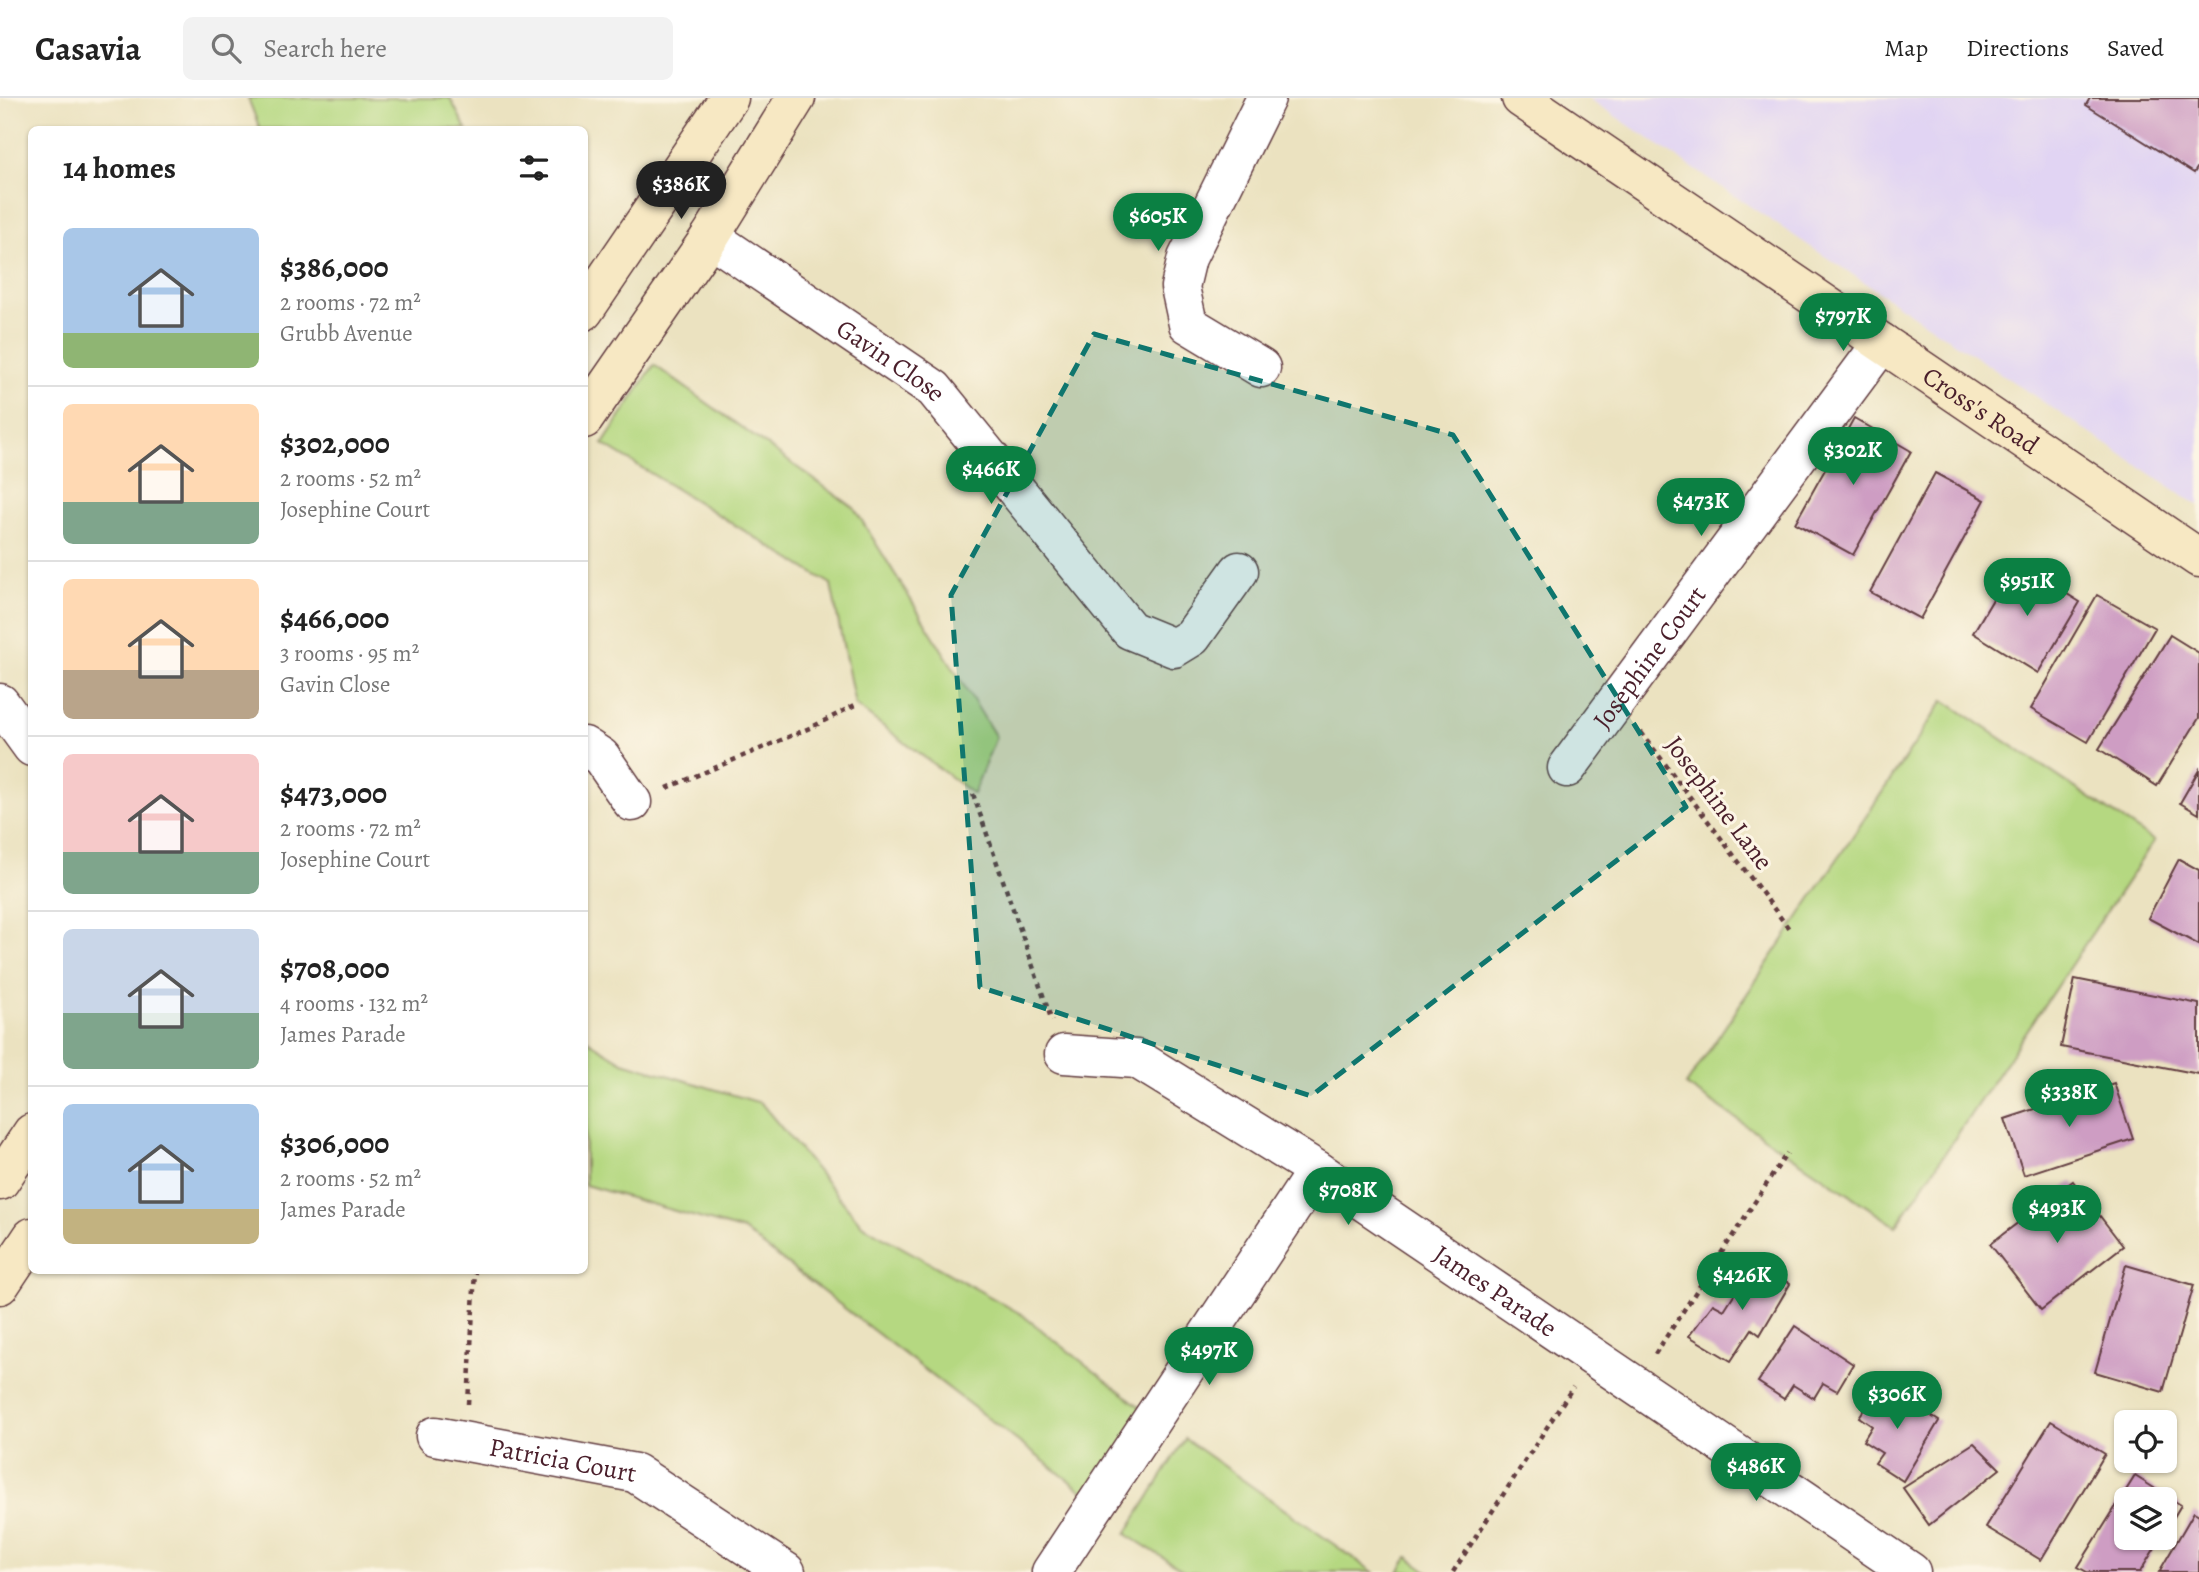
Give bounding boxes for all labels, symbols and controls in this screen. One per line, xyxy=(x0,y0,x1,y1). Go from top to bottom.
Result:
search box xyxy=(183,17,673,80)
text: Casavia xyxy=(35,26,141,71)
icon: search xyxy=(207,29,245,67)
text: Search here xyxy=(263,31,387,66)
text: Map xyxy=(1884,32,1928,64)
text: Directions xyxy=(1966,32,2069,64)
text: Saved xyxy=(2107,32,2164,64)
text: 14 homes xyxy=(63,148,176,188)
icon: filters xyxy=(515,149,553,187)
pin: $386K xyxy=(632,162,730,221)
text: $386K xyxy=(652,168,710,199)
pin: $605K xyxy=(1109,194,1207,253)
text: $605K xyxy=(1129,200,1187,231)
text: $386,000 xyxy=(280,247,389,287)
icon: home xyxy=(119,256,203,340)
text: 2 rooms · 72 m² xyxy=(280,287,421,318)
pin: $797K xyxy=(1794,294,1892,353)
text: $797K xyxy=(1815,300,1871,331)
street label: Gavin Close xyxy=(830,310,954,408)
text: Grubb Avenue xyxy=(280,318,413,349)
street label: Cross's Road xyxy=(1916,358,2046,462)
text: $302,000 xyxy=(280,423,390,463)
pin: $302K xyxy=(1804,428,1902,487)
icon: home xyxy=(119,432,203,516)
text: $302K xyxy=(1824,434,1882,465)
pin: $466K xyxy=(942,446,1040,506)
text: $466K xyxy=(962,453,1020,484)
text: 2 rooms · 52 m² xyxy=(280,463,421,494)
pin: $473K xyxy=(1652,478,1750,538)
text: $473K xyxy=(1673,485,1729,516)
text: Josephine Court xyxy=(280,494,430,525)
pin: $951K xyxy=(1978,559,2076,618)
text: $951K xyxy=(2000,565,2054,596)
street label: Josephine Court xyxy=(1585,578,1714,736)
text: $466,000 xyxy=(280,598,389,638)
icon: home xyxy=(119,607,203,691)
text: 3 rooms · 95 m² xyxy=(280,638,419,669)
text: Gavin Close xyxy=(280,669,390,700)
street label: Josephine Lane xyxy=(1657,729,1781,877)
text: $473,000 xyxy=(280,773,387,813)
icon: home xyxy=(119,782,203,866)
text: 2 rooms · 72 m² xyxy=(280,813,421,844)
text: Josephine Court xyxy=(280,844,430,875)
text: $708,000 xyxy=(280,948,390,988)
icon: home xyxy=(119,957,203,1041)
text: 4 rooms · 132 m² xyxy=(280,988,428,1019)
text: James Parade xyxy=(280,1019,406,1050)
pin: $338K xyxy=(2020,1070,2118,1129)
text: $338K xyxy=(2041,1076,2097,1107)
text: $306,000 xyxy=(280,1123,389,1163)
icon: home xyxy=(119,1132,203,1216)
text: 2 rooms · 52 m² xyxy=(280,1163,421,1194)
pin: $708K xyxy=(1299,1168,1397,1227)
text: $708K xyxy=(1319,1174,1377,1205)
pin: $493K xyxy=(2008,1186,2106,1245)
text: $493K xyxy=(2028,1192,2086,1223)
text: James Parade xyxy=(280,1194,406,1225)
street label: James Parade xyxy=(1427,1236,1564,1345)
pin: $426K xyxy=(1693,1252,1791,1312)
text: $426K xyxy=(1713,1259,1771,1290)
pin: $497K xyxy=(1160,1328,1258,1387)
text: $497K xyxy=(1180,1334,1238,1365)
pin: $306K xyxy=(1848,1372,1946,1431)
text: $306K xyxy=(1868,1378,1926,1409)
map controls xyxy=(2114,1410,2177,1550)
button: locate xyxy=(2114,1410,2177,1473)
street label: Patricia Court xyxy=(486,1429,640,1490)
pin: $486K xyxy=(1707,1444,1805,1503)
text: $486K xyxy=(1727,1450,1785,1481)
button: layers xyxy=(2114,1487,2177,1550)

